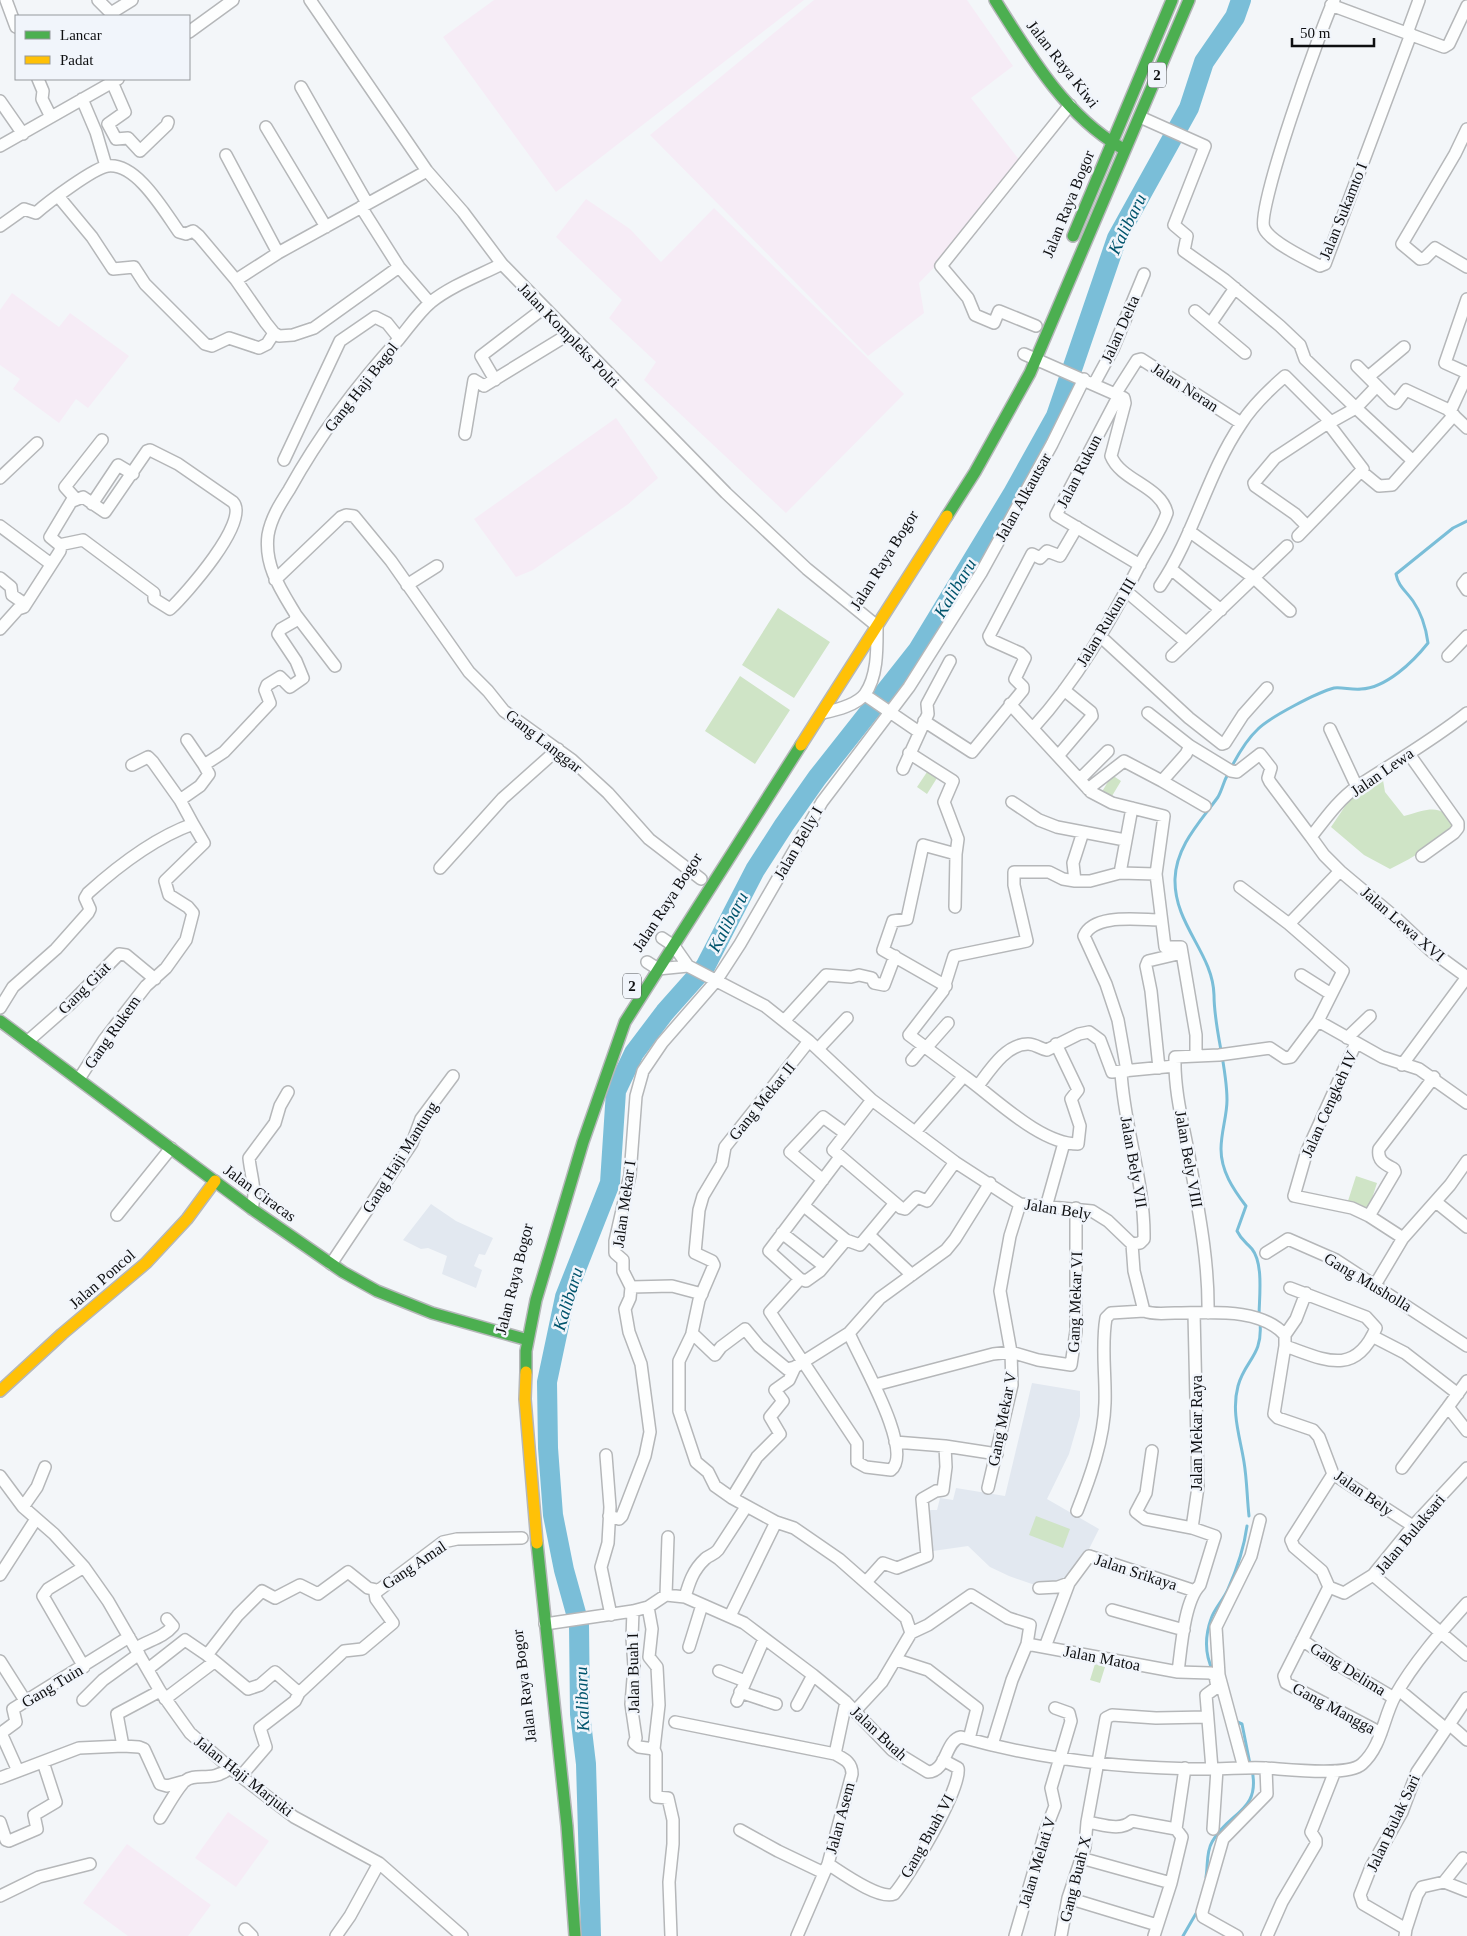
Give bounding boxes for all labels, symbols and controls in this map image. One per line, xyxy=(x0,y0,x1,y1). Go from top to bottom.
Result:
legend xyxy=(15,15,190,80)
scale bar xyxy=(1292,15,1374,47)
street label: Jalan Raya Kiwi xyxy=(1023,17,1103,112)
text: 50 m xyxy=(1300,25,1331,41)
text: Lancar xyxy=(60,27,102,43)
text: Padat xyxy=(60,52,94,68)
road number: 2 xyxy=(1148,62,1166,88)
street label: Jalan Raya Bogor xyxy=(1039,147,1098,260)
street label: Jalan Sukamto I xyxy=(1316,160,1370,262)
water label: Kalibaru xyxy=(1103,190,1150,259)
street label: Jalan Kompleks Polri xyxy=(514,280,623,392)
street label: Jalan Delta xyxy=(1098,293,1142,365)
street label: Gang Haji Bagol xyxy=(321,339,402,436)
street label: Jalan Neran xyxy=(1149,359,1221,415)
street label: Jalan Rukun xyxy=(1053,432,1105,510)
street label: Jalan Alkautsar xyxy=(992,449,1055,544)
street label: Jalan Raya Bogor xyxy=(847,507,923,613)
water label: Kalibaru xyxy=(929,555,980,622)
street label: Jalan Rukun III xyxy=(1073,575,1139,669)
street label: Gang Langgar xyxy=(502,706,586,777)
street label: Jalan Lewa xyxy=(1347,744,1417,800)
street label: Jalan Belly I xyxy=(770,804,826,883)
street label: Jalan Raya Bogor xyxy=(629,849,706,955)
street label: Jalan Lewa XVI xyxy=(1358,883,1448,965)
water label: Kalibaru xyxy=(703,889,752,956)
street label: Gang Giat xyxy=(55,958,115,1018)
road number: 2 xyxy=(623,974,641,998)
street label: Gang Rukem xyxy=(81,992,144,1072)
street label: Jalan Cengkeh IV xyxy=(1298,1048,1361,1160)
street label: Gang Mekar II xyxy=(725,1059,799,1144)
street label: Gang Haji Mantung xyxy=(359,1098,442,1216)
street label: Jalan Bely VIII xyxy=(1171,1109,1206,1209)
street label: Jalan Bely VII xyxy=(1117,1115,1150,1209)
street label: Jalan Mekar I xyxy=(609,1159,639,1249)
street label: Jalan Ciracas xyxy=(221,1161,299,1225)
street label: Jalan Bely xyxy=(1023,1195,1092,1224)
street label: Jalan Raya Bogor xyxy=(492,1221,537,1336)
street label: Jalan Poncol xyxy=(66,1246,139,1312)
street label: Gang Musholla xyxy=(1321,1249,1415,1316)
street label: Gang Mekar VI xyxy=(1065,1251,1086,1353)
water label: Kalibaru xyxy=(549,1265,587,1334)
street label: Gang Mekar V xyxy=(985,1370,1021,1468)
street label: Jalan Mekar Raya xyxy=(1188,1375,1206,1491)
street label: Jalan Bely xyxy=(1331,1467,1396,1520)
street label: Jalan Bulaksari xyxy=(1372,1491,1448,1577)
street label: Gang Amal xyxy=(379,1537,450,1593)
street label: Jalan Srikaya xyxy=(1092,1551,1179,1594)
street label: Jalan Raya Bogor xyxy=(509,1628,540,1743)
street label: Jalan Buah I xyxy=(624,1633,642,1713)
street label: Gang Delima xyxy=(1307,1639,1389,1700)
street label: Jalan Matoa xyxy=(1062,1642,1142,1674)
street label: Gang Tuin xyxy=(18,1661,86,1712)
water label: Kalibaru xyxy=(571,1666,593,1733)
street label: Gang Mangga xyxy=(1289,1679,1378,1738)
street label: Jalan Buah xyxy=(847,1703,911,1763)
street label: Jalan Haji Marjuki xyxy=(191,1732,297,1821)
street label: Jalan Bulak Sari xyxy=(1363,1771,1423,1874)
street label: Jalan Asem xyxy=(822,1780,858,1856)
street label: Gang Buah VI xyxy=(897,1791,958,1881)
street label: Jalan Melati V xyxy=(1015,1814,1059,1909)
street label: Gang Buah X xyxy=(1056,1834,1095,1924)

